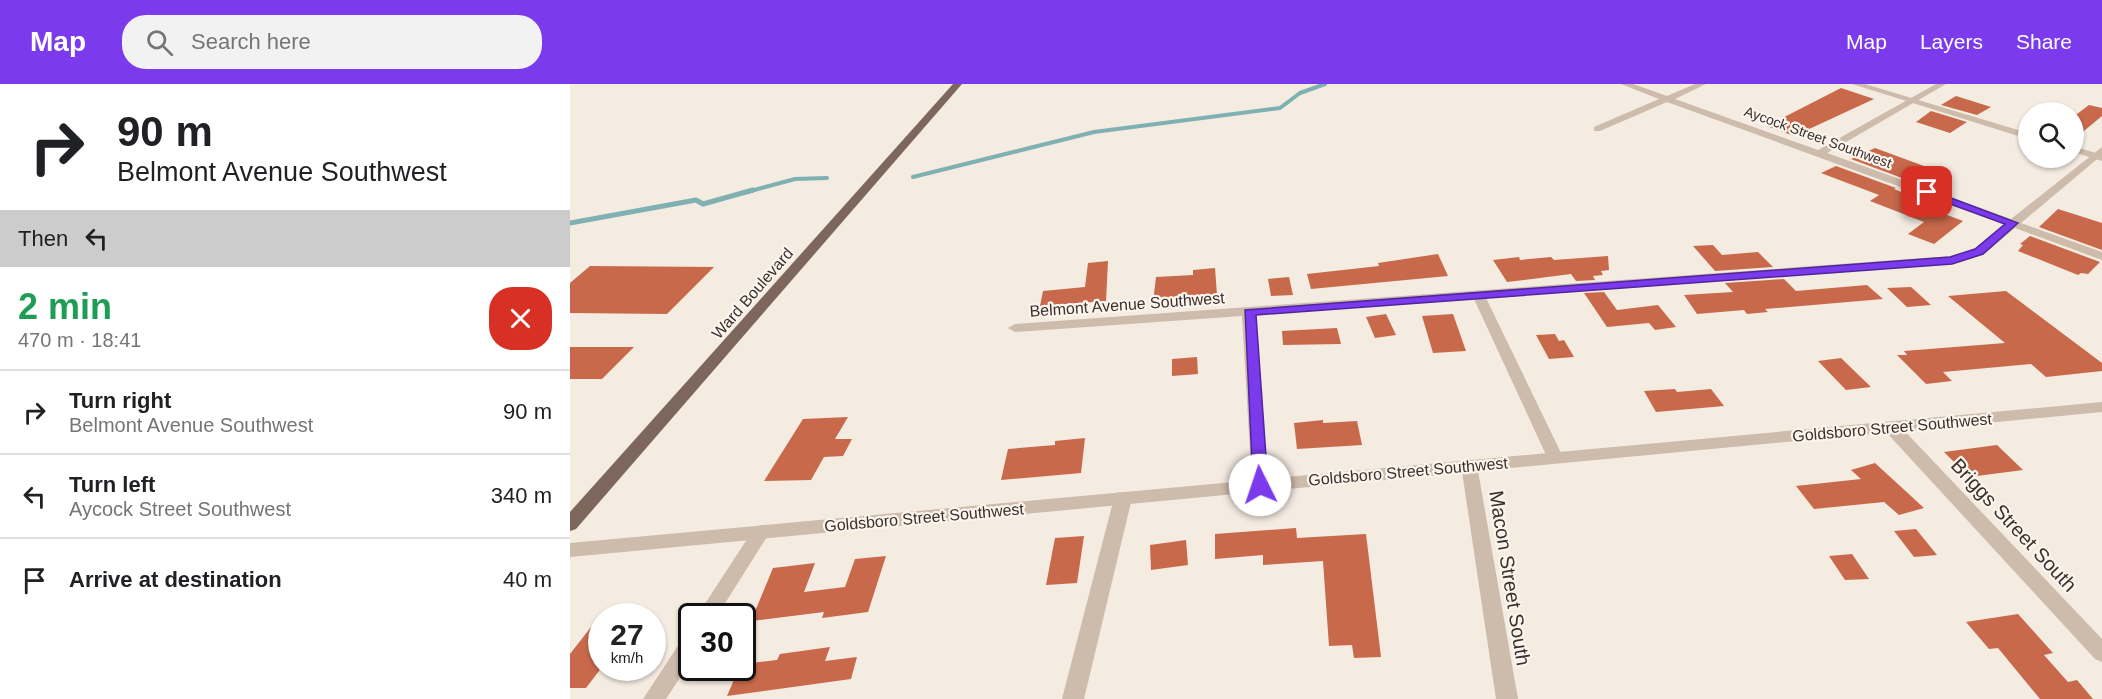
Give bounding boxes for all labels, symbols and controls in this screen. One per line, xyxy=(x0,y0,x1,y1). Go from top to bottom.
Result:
search box xyxy=(122,15,542,69)
text: Map xyxy=(30,26,86,57)
icon: search xyxy=(143,26,176,59)
text: Search here xyxy=(191,29,311,54)
text: Map xyxy=(1846,30,1887,53)
text: Layers xyxy=(1920,30,1983,53)
text: Share xyxy=(2016,30,2072,53)
map controls xyxy=(2018,102,2084,168)
button: search xyxy=(2018,102,2084,168)
street label: Aycock Street Southwest xyxy=(1742,103,1894,171)
icon: right xyxy=(18,108,96,186)
text: 90 m xyxy=(117,108,213,155)
text: Belmont Avenue Southwest xyxy=(117,157,447,187)
pin xyxy=(1901,166,1952,217)
icon: arrive xyxy=(1910,175,1943,208)
icon: left xyxy=(80,222,113,255)
text: Then xyxy=(18,226,68,251)
street label: Ward Boulevard xyxy=(709,245,796,342)
text: 2 min xyxy=(18,286,112,327)
button: close xyxy=(489,287,552,350)
street label: Belmont Avenue Southwest xyxy=(1029,289,1226,320)
text: 470 m · 18:41 xyxy=(18,329,141,351)
text: Turn right xyxy=(69,388,171,413)
icon: right xyxy=(18,396,51,429)
text: 90 m xyxy=(503,399,552,424)
street label: Goldsboro Street Southwest xyxy=(1792,410,1993,445)
text: Belmont Avenue Southwest xyxy=(69,414,313,436)
position arrow xyxy=(1228,453,1292,517)
street label: Goldsboro Street Southwest xyxy=(1308,454,1509,489)
street label: Briggs Street South xyxy=(1947,454,2081,596)
text: Turn left xyxy=(69,472,155,497)
icon: left xyxy=(18,480,51,513)
text: 340 m xyxy=(491,483,552,508)
street label: Macon Street South xyxy=(1485,489,1535,667)
text: Aycock Street Southwest xyxy=(69,498,291,520)
street label: Goldsboro Street Southwest xyxy=(824,500,1025,535)
icon: arrive xyxy=(18,564,51,597)
text: Arrive at destination xyxy=(69,567,282,592)
text: 40 m xyxy=(503,567,552,592)
speed limit sign: 30 xyxy=(678,603,756,681)
text: 27 xyxy=(610,618,644,651)
text: km/h xyxy=(611,649,643,666)

